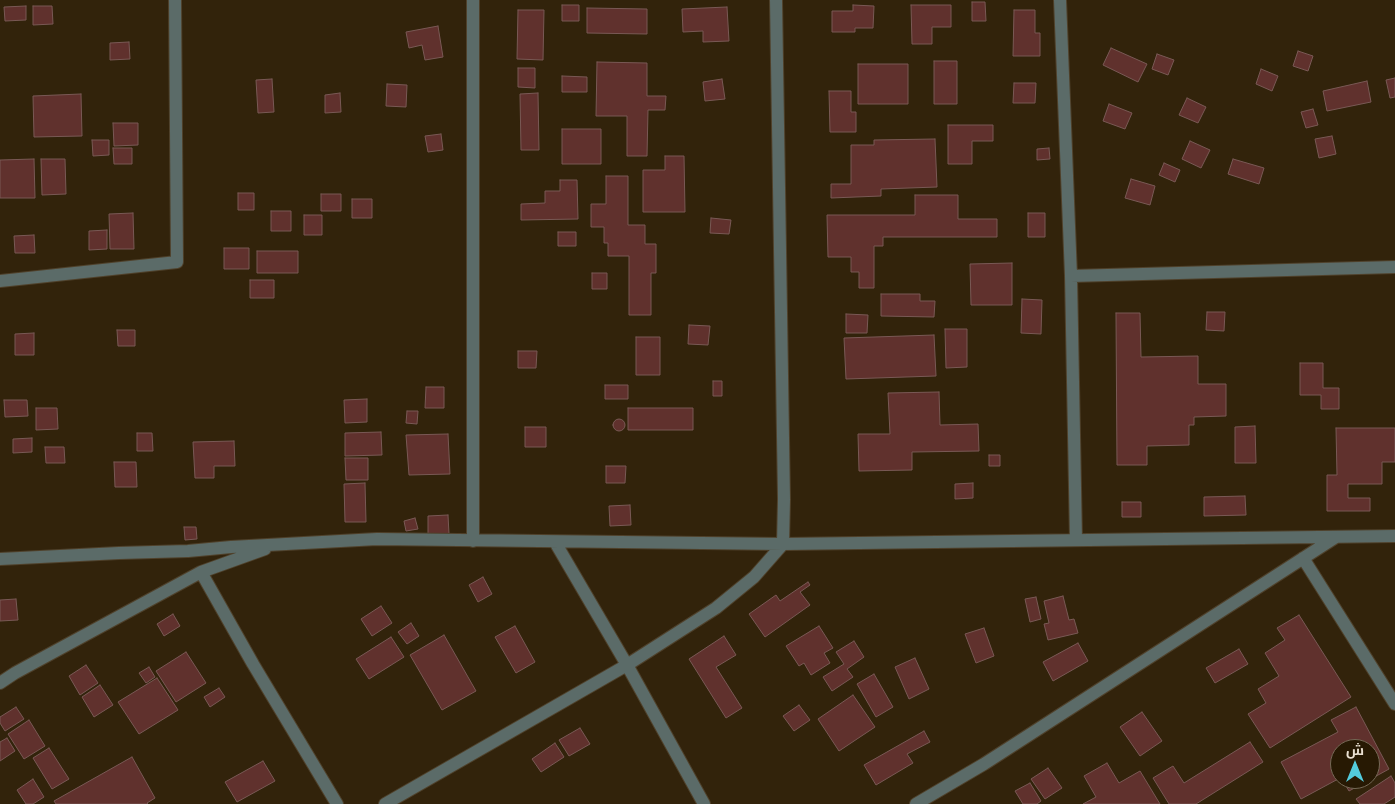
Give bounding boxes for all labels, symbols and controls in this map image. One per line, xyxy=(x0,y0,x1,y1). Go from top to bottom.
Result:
north arrow xyxy=(1330,739,1380,789)
text: ش xyxy=(1346,741,1364,758)

